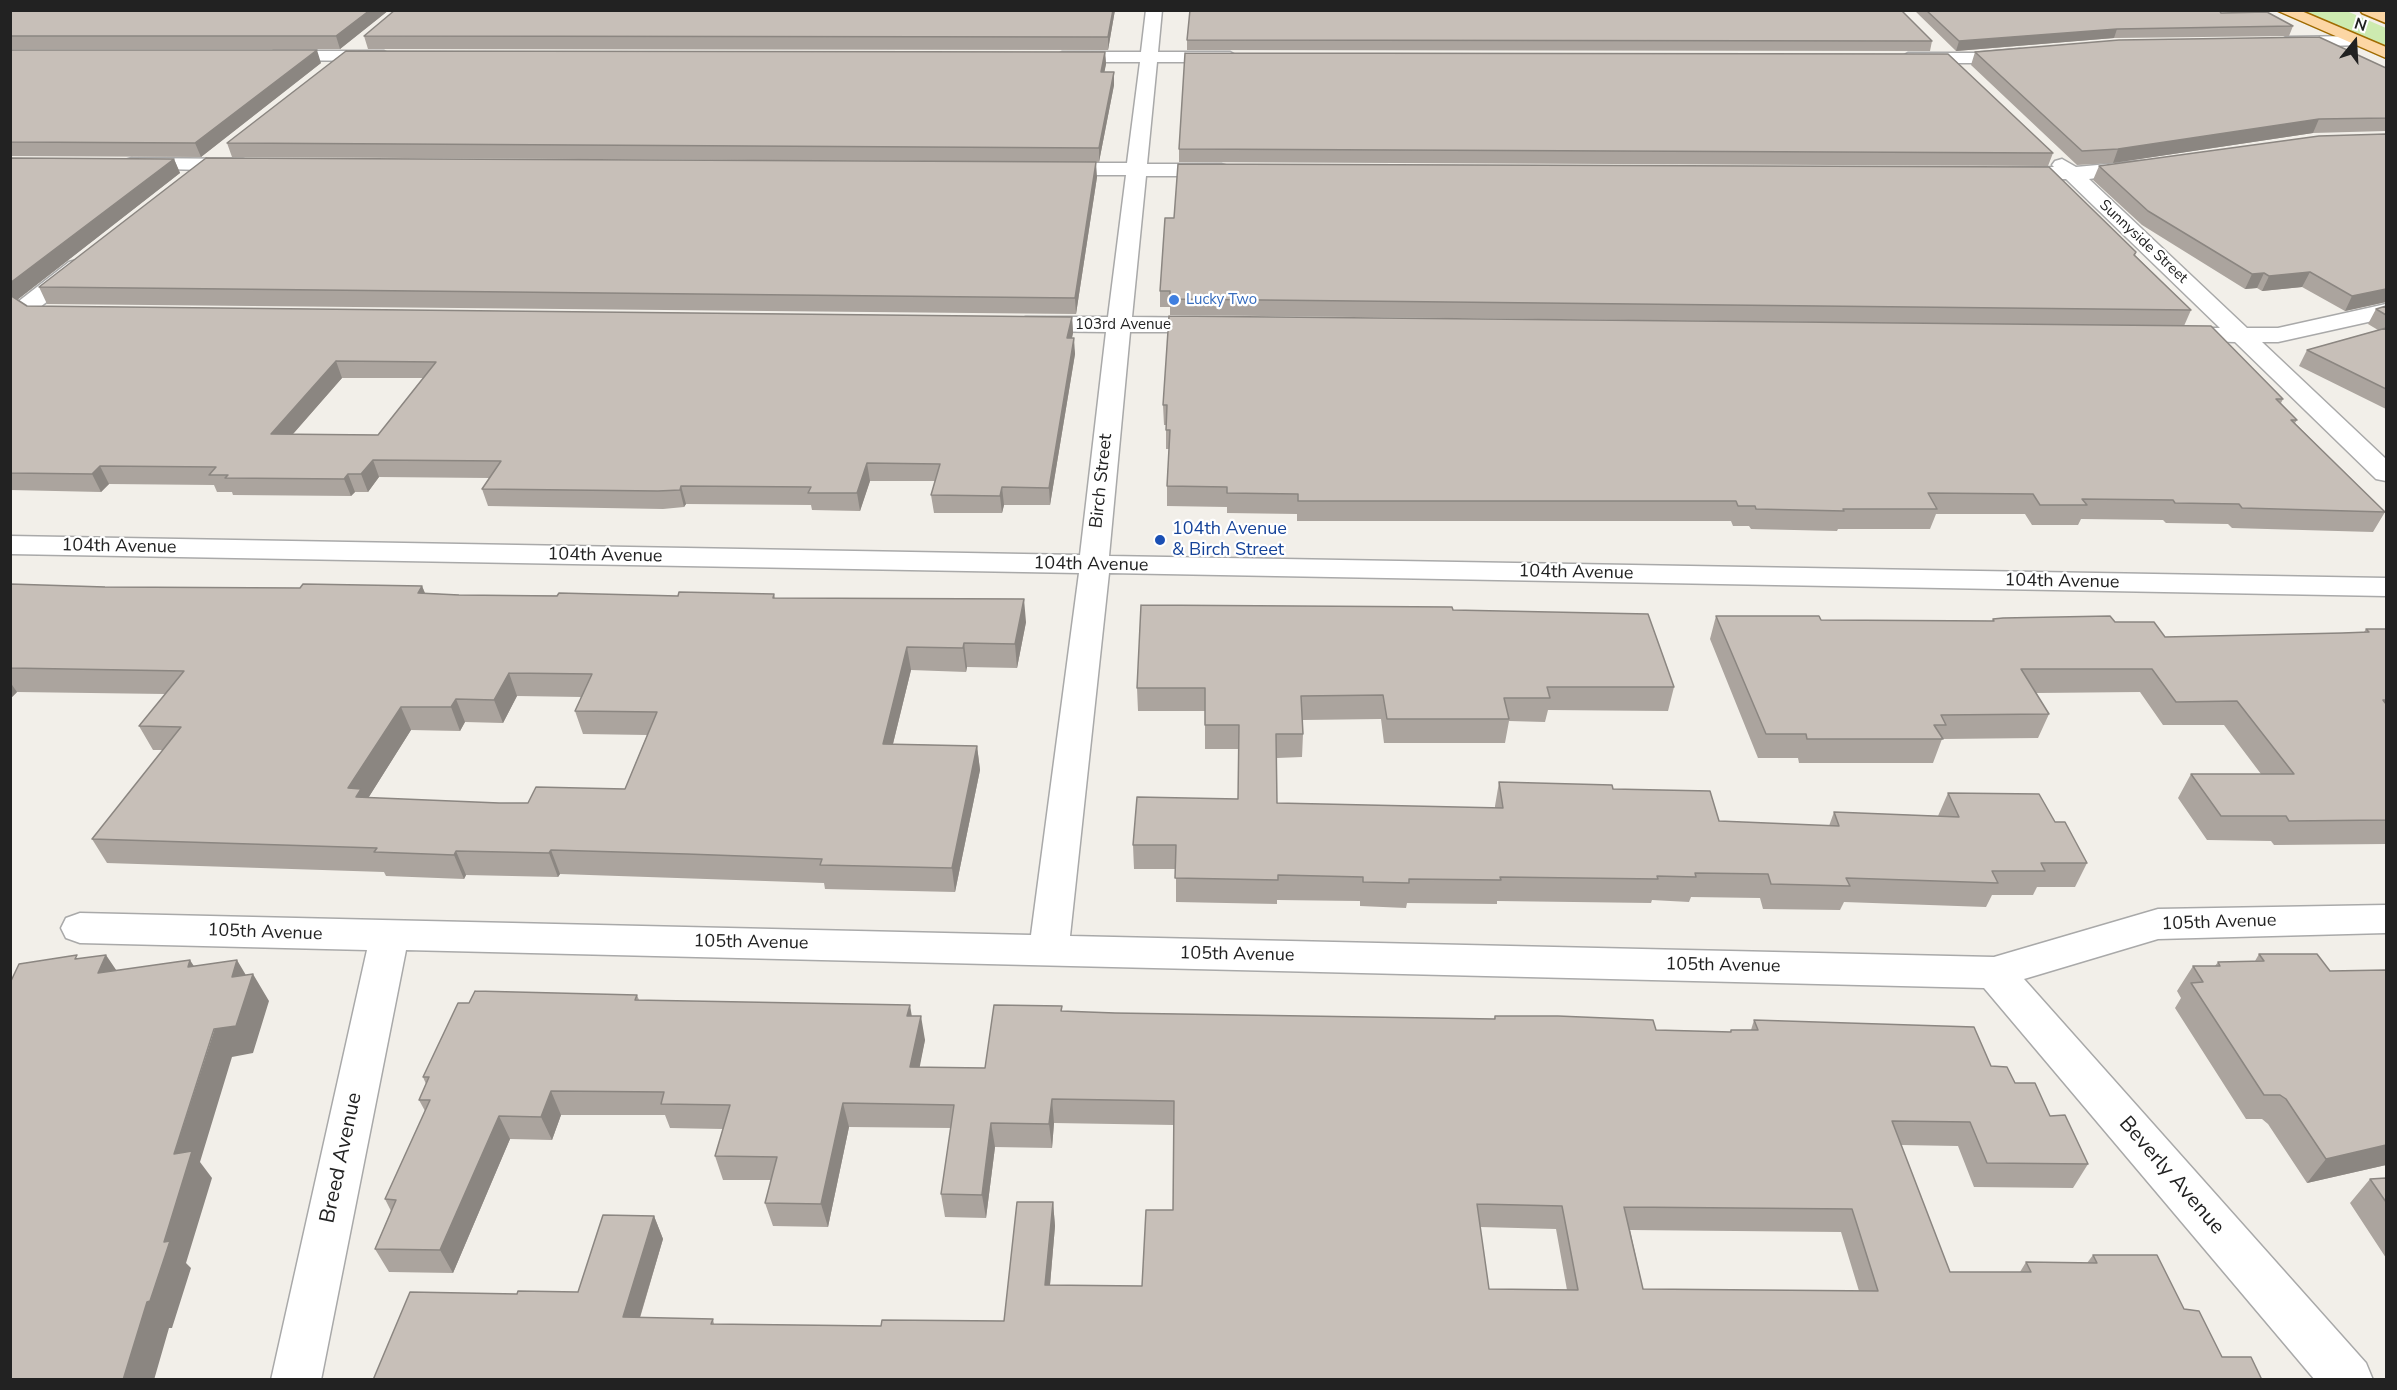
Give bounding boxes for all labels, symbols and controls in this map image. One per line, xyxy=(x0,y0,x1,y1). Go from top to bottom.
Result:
north arrow xyxy=(2325,12,2385,72)
text: N xyxy=(2351,13,2370,37)
street label: Sunnyside Street xyxy=(2095,196,2191,288)
place label: Lucky Two xyxy=(1186,291,1257,309)
marker: Lucky Two xyxy=(1167,293,1181,307)
street label: 103rd Avenue xyxy=(1075,316,1171,334)
street label: Birch Street xyxy=(1086,433,1118,529)
place label: 104th Avenue & Birch Street xyxy=(1172,519,1287,562)
marker: 104th Avenue & Birch Street xyxy=(1153,533,1167,547)
street label: 104th Avenue xyxy=(61,535,177,559)
street label: 104th Avenue xyxy=(547,544,663,568)
street label: 104th Avenue xyxy=(1033,553,1149,577)
street label: 104th Avenue xyxy=(1518,561,1634,585)
street label: 104th Avenue xyxy=(2004,570,2120,594)
street label: 105th Avenue xyxy=(2161,910,2277,936)
street label: 105th Avenue xyxy=(207,920,323,946)
street label: 105th Avenue xyxy=(693,931,809,955)
street label: 105th Avenue xyxy=(1179,943,1295,967)
street label: 105th Avenue xyxy=(1665,954,1781,978)
street label: Breed Avenue xyxy=(316,1090,368,1226)
street label: Beverly Avenue xyxy=(2113,1112,2229,1240)

